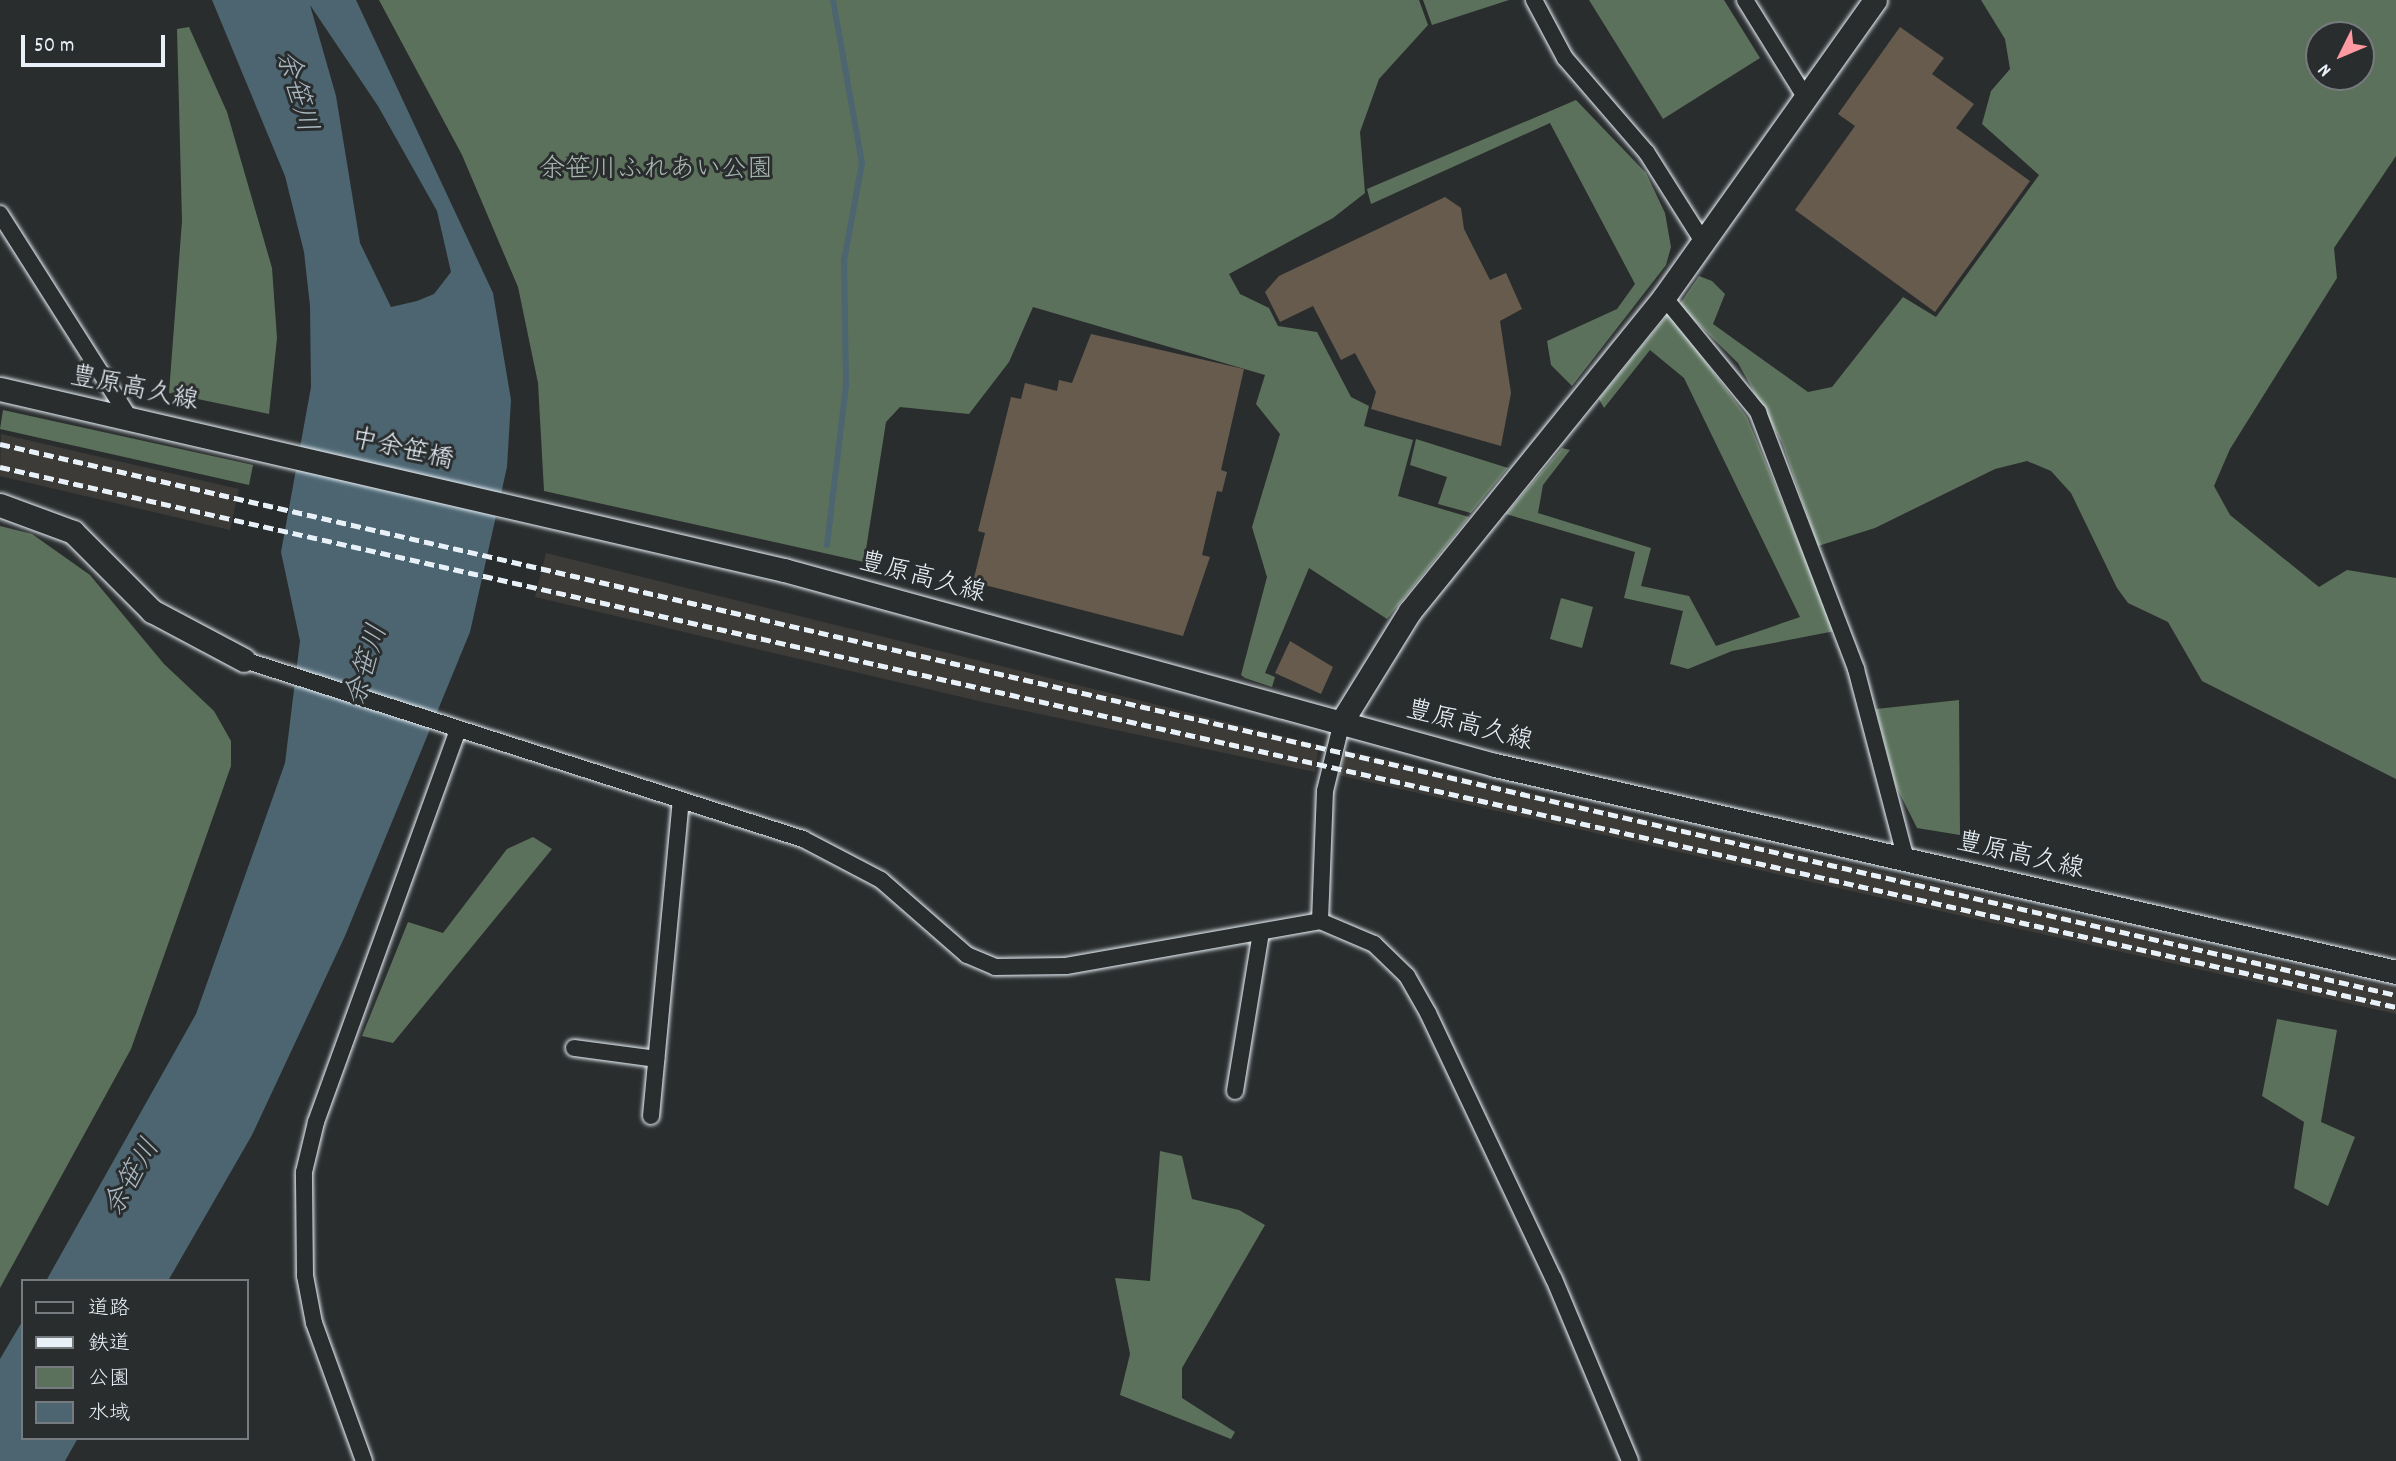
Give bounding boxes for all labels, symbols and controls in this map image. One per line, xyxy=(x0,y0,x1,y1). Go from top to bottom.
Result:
scale bar xyxy=(24,21,168,65)
north arrow xyxy=(2305,21,2375,91)
text: 50 m xyxy=(34,32,74,62)
water label: 余笹川 xyxy=(266,47,322,137)
text: N xyxy=(2313,57,2339,82)
park label: 余笹川ふれあい公園 xyxy=(539,155,773,187)
street label: 豊原高久線 xyxy=(67,361,201,419)
street label: 中余笹橋 xyxy=(348,424,456,478)
street label: 豊原高久線 xyxy=(855,547,989,611)
water label: 余笹川 xyxy=(341,621,397,711)
street label: 豊原高久線 xyxy=(1402,695,1536,759)
street label: 豊原高久線 xyxy=(1953,827,2087,887)
water label: 余笹川 xyxy=(98,1134,170,1224)
legend xyxy=(21,1279,248,1440)
text: 道路 xyxy=(88,1295,130,1325)
text: 鉄道 xyxy=(88,1330,130,1360)
text: 公園 xyxy=(88,1365,130,1395)
text: 水域 xyxy=(88,1400,130,1430)

